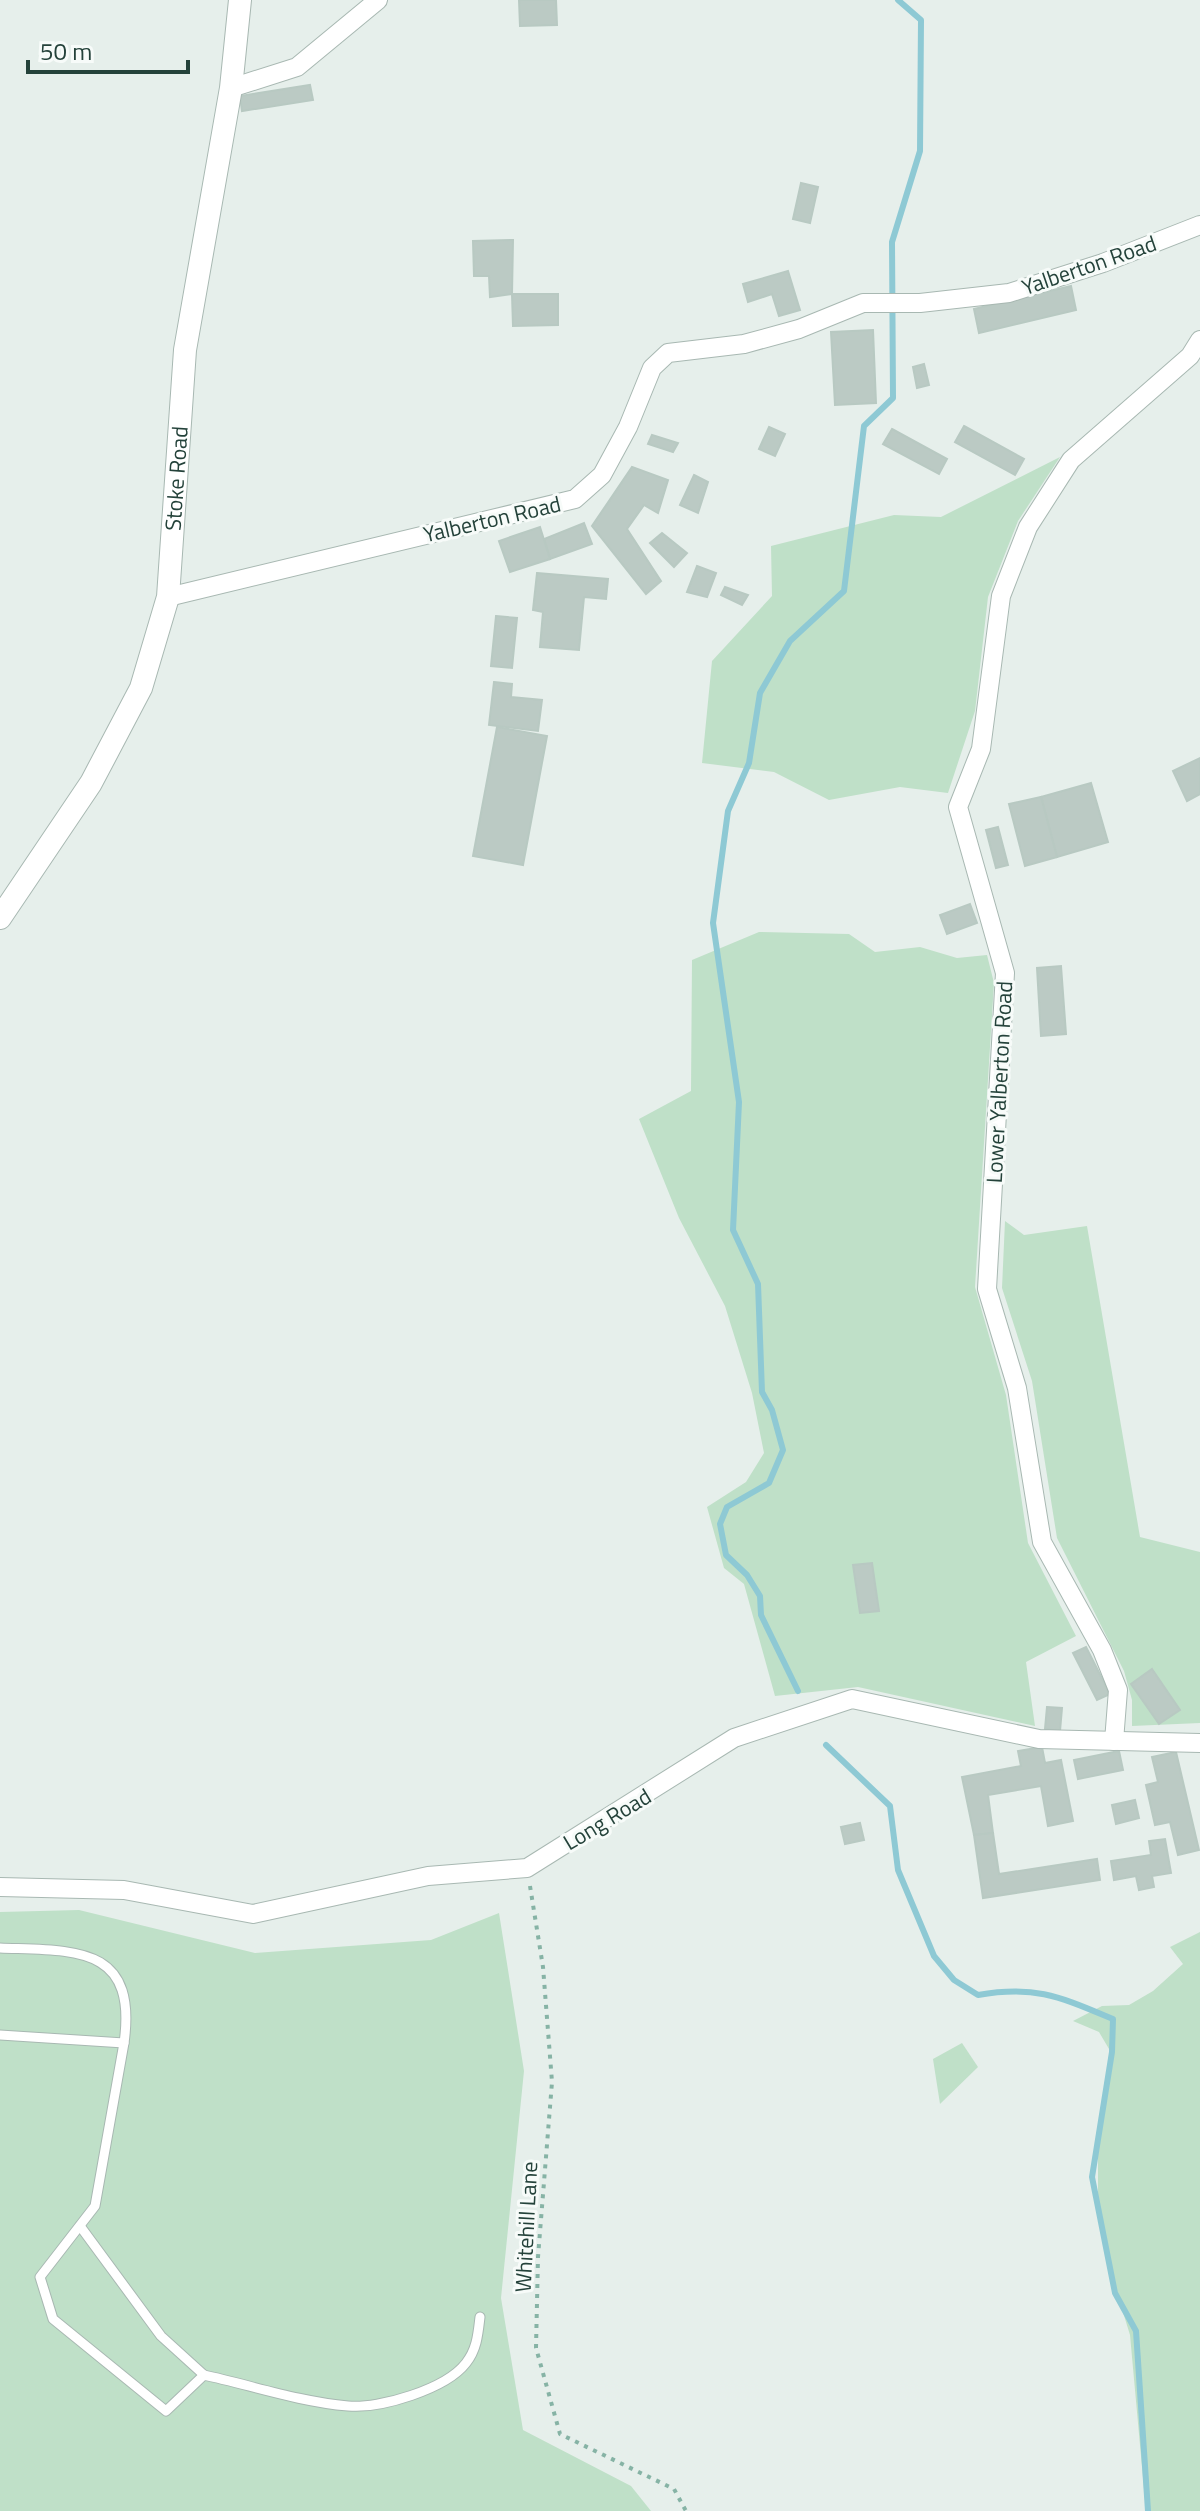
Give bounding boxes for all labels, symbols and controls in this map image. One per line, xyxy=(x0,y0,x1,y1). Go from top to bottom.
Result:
scale bar xyxy=(28,24,188,74)
text: 50 m xyxy=(40,33,92,69)
street label: Yalberton Road xyxy=(1017,226,1161,304)
street label: Stoke Road xyxy=(156,425,197,532)
street label: Yalberton Road xyxy=(420,487,564,551)
street label: Lower Yalberton Road xyxy=(977,980,1021,1184)
street label: Long Road xyxy=(556,1779,658,1859)
street label: Whitehill Lane xyxy=(506,2161,546,2293)

